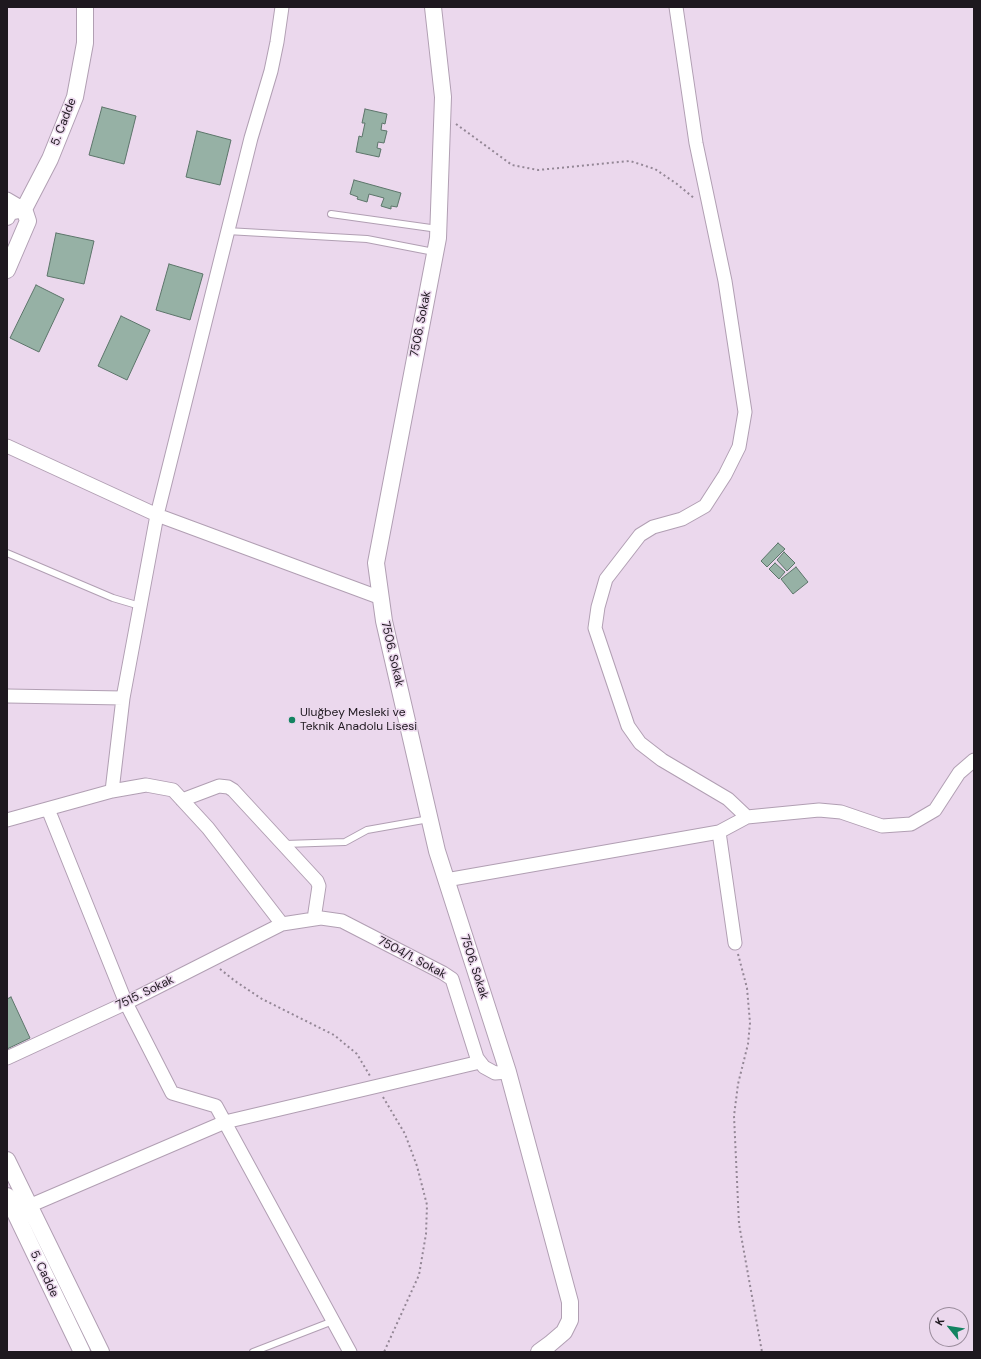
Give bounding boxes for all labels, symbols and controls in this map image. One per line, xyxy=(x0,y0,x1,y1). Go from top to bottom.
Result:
street label: 5. Cadde xyxy=(48,96,80,148)
street label: 7506. Sokak xyxy=(408,290,434,358)
street label: 7506. Sokak xyxy=(377,620,407,688)
place label: Uluğbey Mesleki ve Teknik Anadolu Lisesi xyxy=(300,706,417,734)
marker: Uluğbey Mesleki ve Teknik Anadolu Lisesi xyxy=(287,715,297,725)
street label: 7506. Sokak xyxy=(457,933,491,1001)
street label: 7504/1. Sokak xyxy=(375,934,449,982)
street label: 7515. Sokak xyxy=(114,973,176,1013)
street label: 5. Cadde xyxy=(27,1248,61,1300)
north arrow xyxy=(929,1307,969,1347)
text: K xyxy=(932,1315,947,1328)

